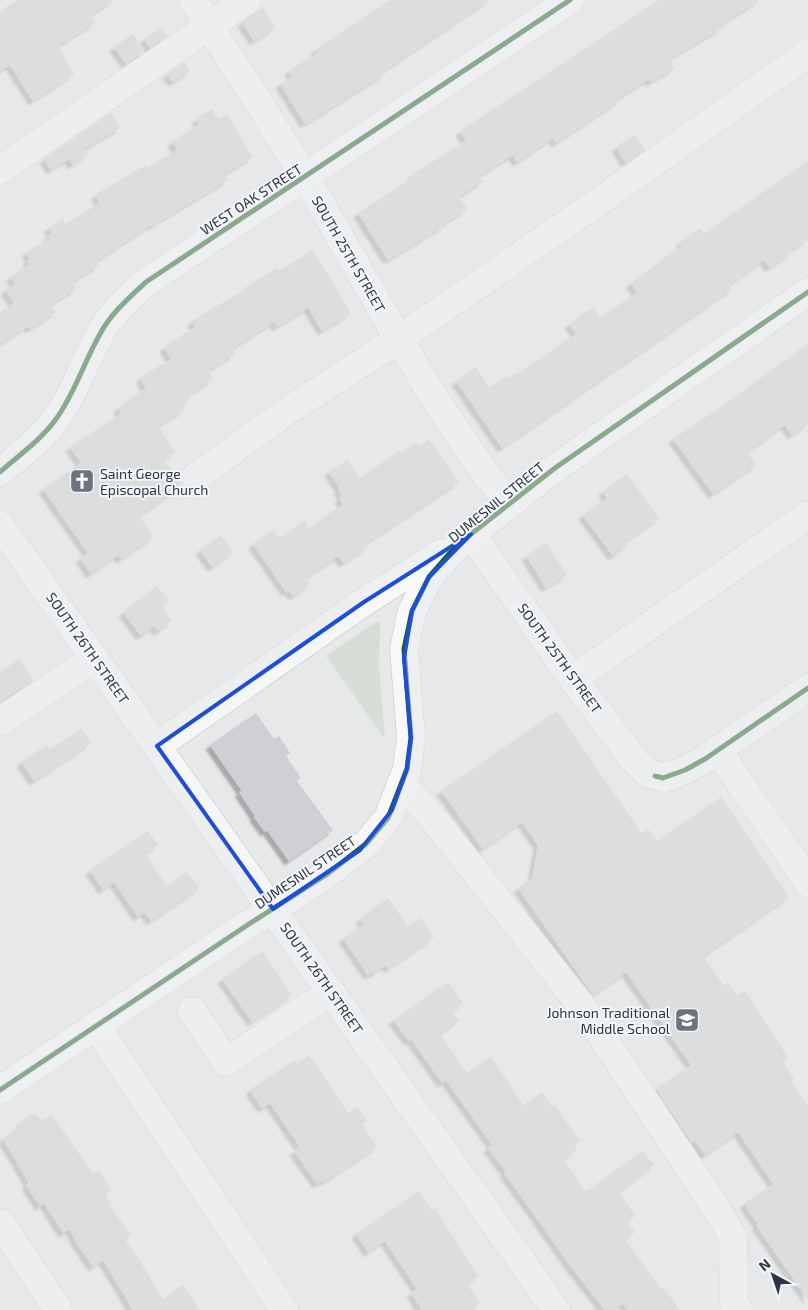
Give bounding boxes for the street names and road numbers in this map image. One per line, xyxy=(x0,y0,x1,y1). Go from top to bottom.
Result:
street label: WEST OAK STREET xyxy=(197,160,305,238)
street label: SOUTH 25TH STREET xyxy=(309,193,389,315)
street label: DUMESNIL STREET xyxy=(445,458,547,546)
street label: SOUTH 26TH STREET xyxy=(43,589,133,707)
street label: SOUTH 25TH STREET xyxy=(514,600,606,716)
street label: DUMESNIL STREET xyxy=(251,832,359,912)
street label: SOUTH 26TH STREET xyxy=(277,919,367,1037)

